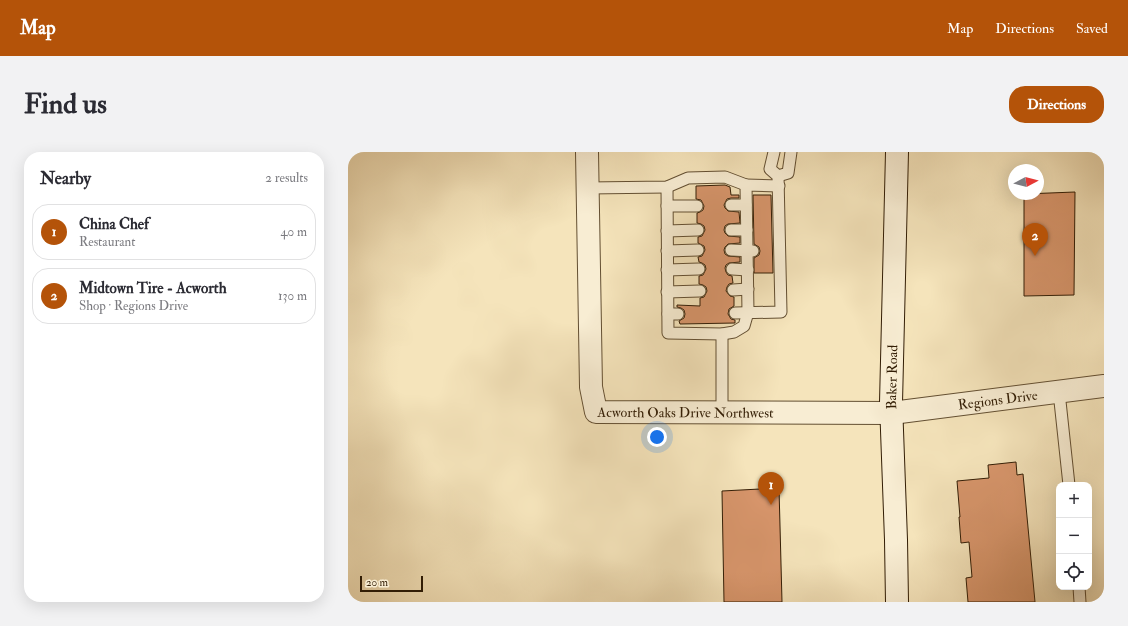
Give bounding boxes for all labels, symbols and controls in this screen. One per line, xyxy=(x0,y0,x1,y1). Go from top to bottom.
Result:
text: Map xyxy=(20,16,56,40)
text: Map xyxy=(947,20,973,37)
text: Directions xyxy=(995,20,1054,37)
text: Saved xyxy=(1076,20,1108,37)
button: Directions xyxy=(1009,86,1104,123)
text: Find us xyxy=(24,87,107,122)
north arrow xyxy=(1008,164,1044,200)
text: Nearby xyxy=(40,168,91,189)
text: 2 results xyxy=(265,170,308,186)
text: China Chef xyxy=(79,215,149,234)
pin: 2 xyxy=(1022,223,1048,256)
text: 1 xyxy=(52,224,56,240)
text: 40 m xyxy=(281,224,307,240)
text: Restaurant xyxy=(79,234,135,250)
text: Midtown Tire - Acworth xyxy=(79,279,227,298)
text: 2 xyxy=(51,288,57,304)
text: 130 m xyxy=(278,288,307,304)
text: Shop · Regions Drive xyxy=(79,298,188,314)
street label: Baker Road xyxy=(882,344,901,410)
street label: Regions Drive xyxy=(957,386,1039,413)
street label: Acworth Oaks Drive Northwest xyxy=(596,404,774,421)
your location xyxy=(647,427,667,447)
pin: 1 xyxy=(758,472,784,505)
map controls xyxy=(1056,482,1092,590)
button: + xyxy=(1056,482,1092,518)
button: − xyxy=(1056,518,1092,554)
button: locate xyxy=(1056,554,1092,590)
scale bar xyxy=(360,574,423,593)
text: 20 m xyxy=(366,576,388,589)

